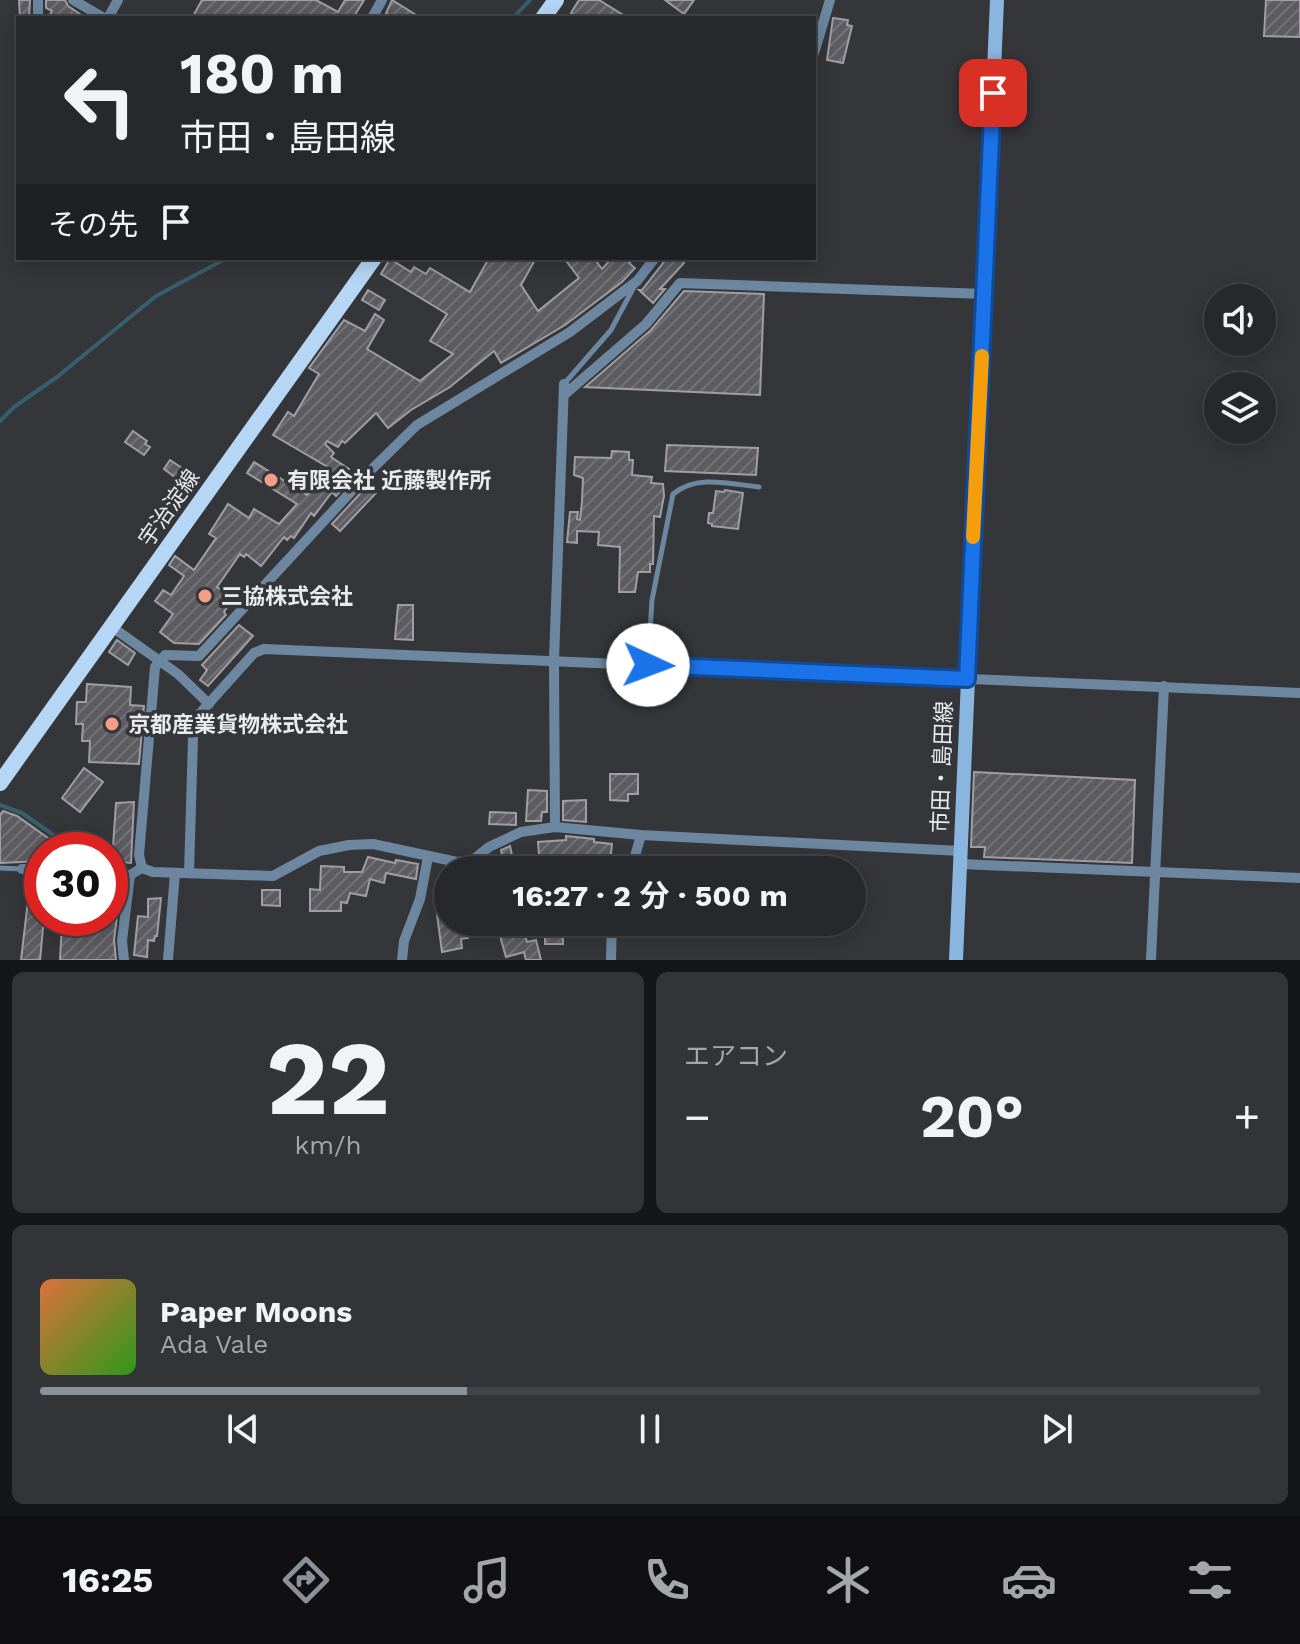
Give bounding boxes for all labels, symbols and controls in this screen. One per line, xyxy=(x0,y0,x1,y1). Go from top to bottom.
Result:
text: 180 m xyxy=(180,41,344,107)
icon: left xyxy=(48,48,152,152)
pin xyxy=(959,59,1027,127)
icon: arrive xyxy=(971,71,1015,115)
text: 市田・島田線 xyxy=(180,117,396,159)
icon: arrive xyxy=(154,200,198,244)
text: その先 xyxy=(48,207,138,242)
map controls xyxy=(1204,284,1276,444)
button: sound xyxy=(1204,284,1276,356)
button: layers xyxy=(1204,372,1276,444)
street label: 宇治淀線 xyxy=(134,465,204,551)
place label: 有限会社 近藤製作所 xyxy=(287,468,491,493)
marker: 有限会社 近藤製作所 xyxy=(262,471,280,489)
place label: 三協株式会社 xyxy=(221,584,353,609)
marker: 三協株式会社 xyxy=(196,587,214,605)
position arrow xyxy=(606,623,690,707)
street label: 市田・島田線 xyxy=(927,701,957,833)
place label: 京都産業貨物株式会社 xyxy=(128,712,348,737)
marker: 京都産業貨物株式会社 xyxy=(103,715,121,733)
speed limit sign: 30 xyxy=(24,832,128,936)
text: 16:27 · 2 分 · 500 m xyxy=(512,878,788,913)
text: 22 xyxy=(266,1017,390,1139)
text: エアコン xyxy=(684,1041,788,1071)
text: 20° xyxy=(920,1081,1024,1152)
text: − xyxy=(684,1091,711,1143)
text: + xyxy=(1233,1091,1260,1143)
text: km/h xyxy=(295,1130,361,1160)
text: Paper Moons xyxy=(160,1294,352,1329)
text: Ada Vale xyxy=(160,1329,268,1359)
icon: previous xyxy=(221,1407,265,1451)
icon: pause xyxy=(628,1407,672,1451)
icon: next xyxy=(1035,1407,1079,1451)
icon: directions xyxy=(278,1552,334,1608)
icon: music xyxy=(459,1552,515,1608)
icon: phone xyxy=(639,1552,695,1608)
icon: climate xyxy=(820,1552,876,1608)
icon: car xyxy=(1001,1552,1057,1608)
icon: filters xyxy=(1182,1552,1238,1608)
text: 16:25 xyxy=(62,1559,153,1601)

